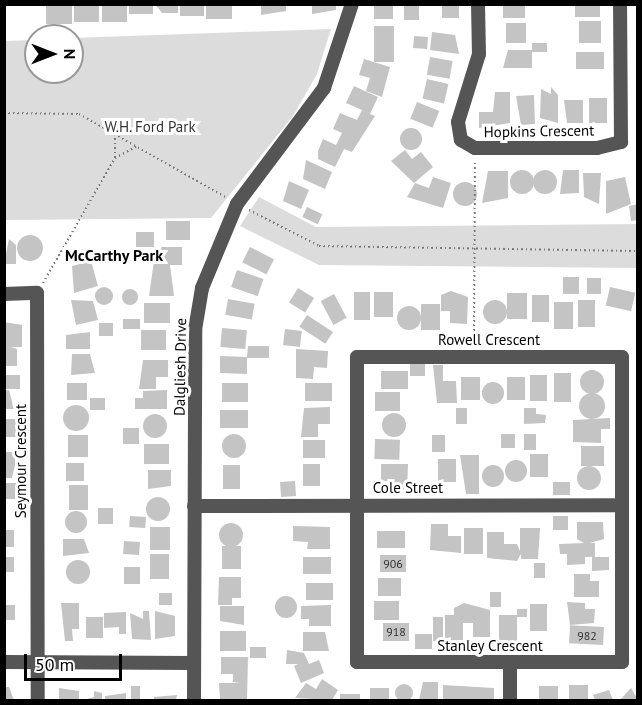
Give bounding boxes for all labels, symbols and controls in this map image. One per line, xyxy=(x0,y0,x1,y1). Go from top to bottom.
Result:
north arrow xyxy=(24,24,84,84)
text: N xyxy=(60,49,80,59)
park label: W.H. Ford Park xyxy=(104,118,196,136)
street label: Hopkins Crescent xyxy=(484,121,594,141)
district label: McCarthy Park xyxy=(65,245,163,265)
street label: Dalgliesh Drive xyxy=(170,318,190,416)
street label: Rowell Crescent xyxy=(438,331,540,349)
street label: Seymour Crescent xyxy=(12,404,30,518)
street label: Cole Street xyxy=(373,479,443,497)
house number: 906 xyxy=(383,557,403,571)
house number: 918 xyxy=(386,625,406,639)
house number: 982 xyxy=(577,629,597,643)
street label: Stanley Crescent xyxy=(437,637,543,655)
scale bar xyxy=(27,642,124,680)
text: 50 m xyxy=(35,653,74,676)

